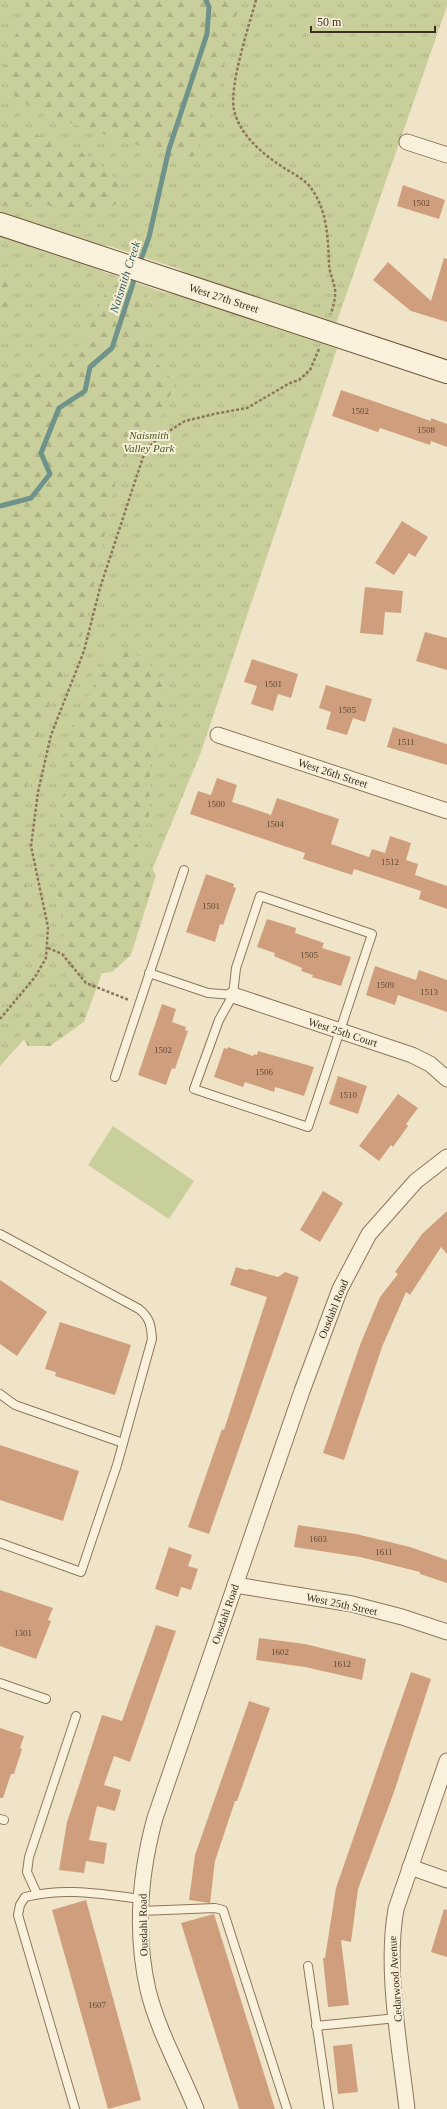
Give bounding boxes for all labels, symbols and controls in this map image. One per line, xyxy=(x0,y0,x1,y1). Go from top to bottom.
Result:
scale bar xyxy=(311,8,435,34)
text: 50 m xyxy=(317,15,342,29)
house number: 1502 xyxy=(412,198,430,208)
water label: Naismith Creek xyxy=(107,239,143,316)
street label: West 27th Street xyxy=(188,281,260,315)
house number: 1502 xyxy=(351,406,369,416)
house number: 1508 xyxy=(417,425,436,435)
park label: Naismith Valley Park xyxy=(123,429,176,454)
house number: 1501 xyxy=(264,679,282,689)
house number: 1505 xyxy=(338,705,357,715)
house number: 1511 xyxy=(397,737,415,747)
street label: West 26th Street xyxy=(297,756,369,790)
house number: 1500 xyxy=(207,799,226,809)
house number: 1504 xyxy=(266,819,285,829)
house number: 1512 xyxy=(381,857,399,867)
house number: 1501 xyxy=(202,901,220,911)
house number: 1505 xyxy=(300,950,319,960)
house number: 1509 xyxy=(376,980,395,990)
house number: 1513 xyxy=(420,987,439,997)
street label: West 25th Court xyxy=(307,1015,379,1049)
house number: 1502 xyxy=(154,1045,172,1055)
house number: 1506 xyxy=(255,1067,274,1077)
house number: 1510 xyxy=(339,1090,358,1100)
street label: Ousdahl Road xyxy=(316,1277,350,1340)
house number: 1603 xyxy=(309,1534,328,1544)
house number: 1611 xyxy=(375,1547,393,1557)
street label: Ousdahl Road xyxy=(209,1582,241,1646)
street label: West 25th Street xyxy=(305,1591,379,1617)
house number: 1301 xyxy=(14,1628,32,1638)
house number: 1602 xyxy=(271,1647,289,1657)
house number: 1612 xyxy=(333,1659,351,1669)
street label: Ousdahl Road xyxy=(136,1893,150,1956)
street label: Cedarwood Avenue xyxy=(386,1935,404,2022)
house number: 1607 xyxy=(88,2000,107,2010)

